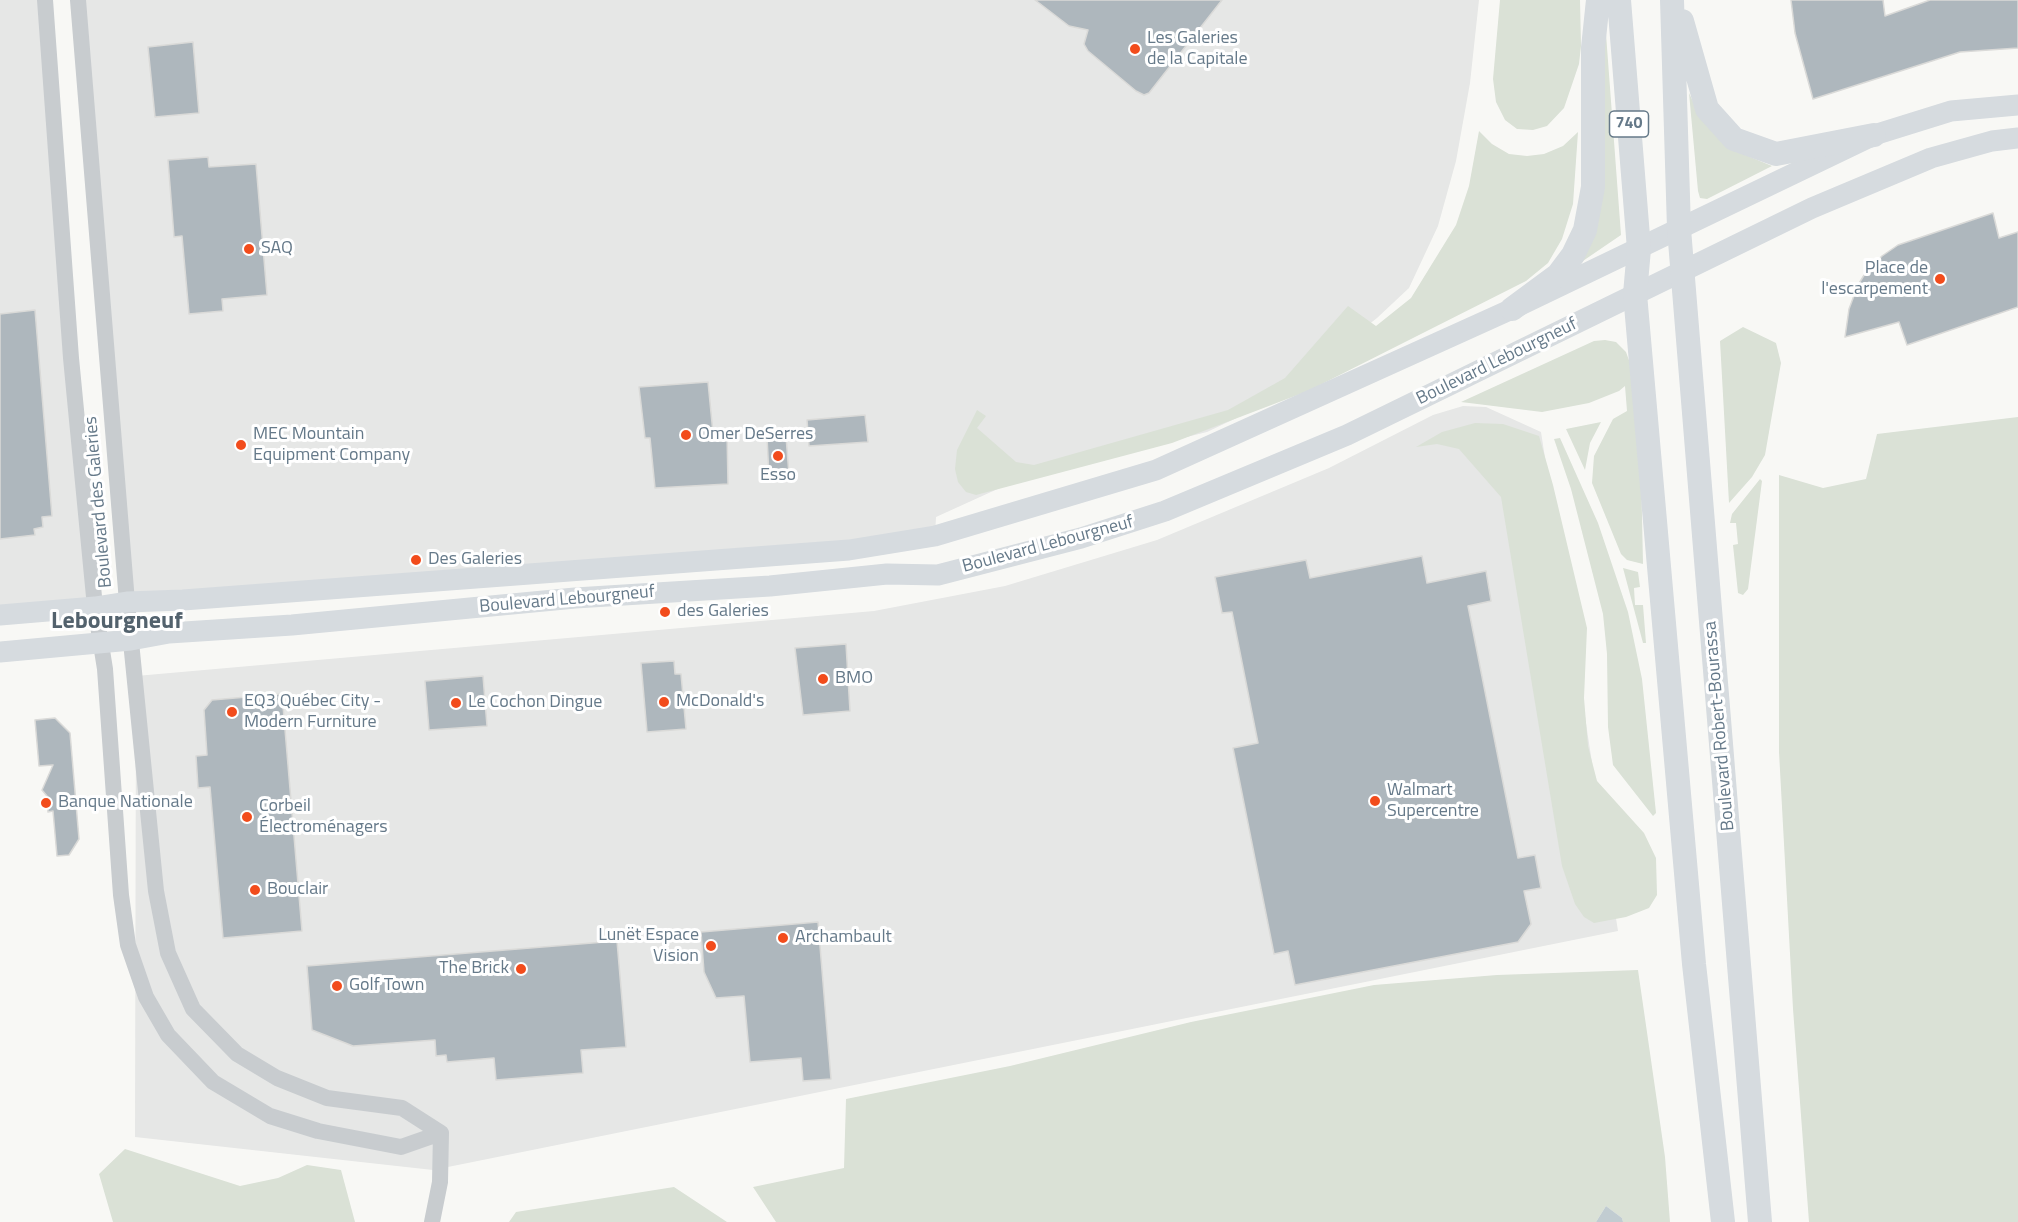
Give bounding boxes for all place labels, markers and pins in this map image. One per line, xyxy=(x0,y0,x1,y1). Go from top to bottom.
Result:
place label: Les Galeries de la Capitale xyxy=(1147,28,1248,70)
marker: Les Galeries de la Capitale xyxy=(1128,42,1142,56)
place label: SAQ xyxy=(261,238,293,260)
marker: SAQ xyxy=(242,242,256,256)
place label: Place de l'escarpement xyxy=(1821,258,1928,300)
marker: Place de l'escarpement xyxy=(1933,272,1947,286)
place label: MEC Mountain Equipment Company xyxy=(253,424,410,466)
place label: Omer DeSerres xyxy=(698,424,813,446)
marker: Omer DeSerres xyxy=(679,428,693,442)
marker: MEC Mountain Equipment Company xyxy=(234,438,248,452)
marker: Esso xyxy=(771,449,785,463)
place label: Esso xyxy=(760,465,796,487)
place label: Des Galeries xyxy=(428,549,522,571)
marker: Des Galeries xyxy=(409,553,423,567)
place label: des Galeries xyxy=(677,601,769,623)
marker: des Galeries xyxy=(658,605,672,619)
place label: BMO xyxy=(835,668,873,690)
marker: BMO xyxy=(816,672,830,686)
place label: EQ3 Québec City - Modern Furniture xyxy=(244,691,381,734)
place label: McDonald's xyxy=(676,691,764,713)
place label: Le Cochon Dingue xyxy=(468,692,602,714)
marker: McDonald's xyxy=(657,695,671,709)
marker: Le Cochon Dingue xyxy=(449,696,463,710)
marker: EQ3 Québec City - Modern Furniture xyxy=(225,705,239,719)
place label: Walmart Supercentre xyxy=(1387,780,1479,822)
place label: Banque Nationale xyxy=(58,792,193,814)
marker: Walmart Supercentre xyxy=(1368,794,1382,808)
marker: Banque Nationale xyxy=(39,796,53,810)
place label: Corbeil Électroménagers xyxy=(259,796,388,838)
marker: Corbeil Électroménagers xyxy=(240,810,254,824)
place label: Bouclair xyxy=(267,879,328,901)
marker: Bouclair xyxy=(248,883,262,897)
place label: Lunët Espace Vision xyxy=(598,925,699,968)
place label: Archambault xyxy=(795,927,892,949)
marker: Archambault xyxy=(776,931,790,945)
marker: Lunët Espace Vision xyxy=(704,939,718,953)
place label: The Brick xyxy=(439,958,509,980)
marker: The Brick xyxy=(514,962,528,976)
place label: Golf Town xyxy=(349,975,424,997)
marker: Golf Town xyxy=(330,979,344,993)

